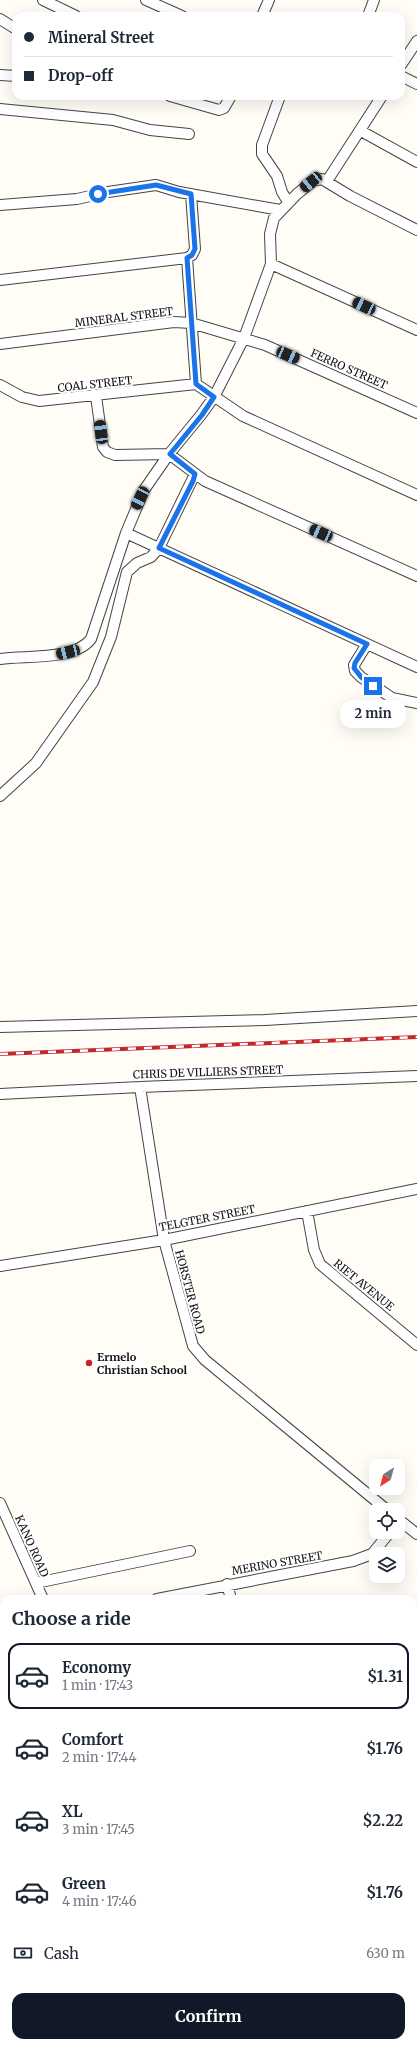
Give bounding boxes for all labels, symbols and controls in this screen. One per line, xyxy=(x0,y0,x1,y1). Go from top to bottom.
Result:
text: Mineral Street xyxy=(48,28,154,47)
text: Drop-off xyxy=(48,66,113,85)
car xyxy=(298,170,324,194)
route start xyxy=(89,185,107,203)
car xyxy=(351,295,377,317)
street label: MINERAL STREET xyxy=(74,304,174,330)
car xyxy=(275,345,301,365)
street label: FERRO STREET xyxy=(308,346,390,392)
street label: COAL STREET xyxy=(57,373,133,395)
car xyxy=(93,419,109,445)
car xyxy=(129,485,151,511)
car xyxy=(308,523,334,543)
car xyxy=(55,643,81,661)
route end xyxy=(364,677,382,695)
callout: 2 min xyxy=(340,700,406,728)
text: 2 min xyxy=(354,705,392,722)
street label: CHRIS DE VILLIERS STREET xyxy=(133,1062,284,1082)
street label: TELGTER STREET xyxy=(158,1202,257,1234)
street label: HORSTER ROAD xyxy=(172,1248,208,1336)
street label: RIET AVENUE xyxy=(331,1256,397,1314)
place label: Ermelo Christian School xyxy=(97,1350,187,1377)
marker: Ermelo Christian School xyxy=(84,1358,94,1368)
north arrow xyxy=(369,1459,405,1495)
map controls xyxy=(369,1459,405,1583)
button: locate xyxy=(369,1503,405,1539)
street label: KANO ROAD xyxy=(12,1513,52,1579)
button: layers xyxy=(369,1547,405,1583)
street label: MERINO STREET xyxy=(230,1548,324,1578)
text: Choose a ride xyxy=(12,1607,131,1630)
icon: car xyxy=(14,1658,50,1694)
text: Economy xyxy=(62,1658,131,1677)
text: $1.31 xyxy=(367,1667,403,1686)
text: 1 min · 17:43 xyxy=(62,1677,133,1694)
icon: car xyxy=(14,1730,50,1766)
text: Comfort xyxy=(62,1730,123,1749)
text: $1.76 xyxy=(366,1739,403,1758)
text: 2 min · 17:44 xyxy=(62,1749,137,1766)
icon: car xyxy=(14,1802,50,1838)
text: XL xyxy=(62,1802,83,1821)
text: $2.22 xyxy=(363,1811,403,1830)
text: 3 min · 17:45 xyxy=(62,1821,135,1838)
icon: car xyxy=(14,1874,50,1910)
text: Green xyxy=(62,1874,106,1893)
text: $1.76 xyxy=(366,1883,403,1902)
text: 4 min · 17:46 xyxy=(62,1893,137,1910)
icon: cash xyxy=(12,1942,34,1964)
text: Cash xyxy=(44,1944,79,1963)
text: 630 m xyxy=(366,1945,405,1962)
button: Confirm xyxy=(12,1993,405,2039)

